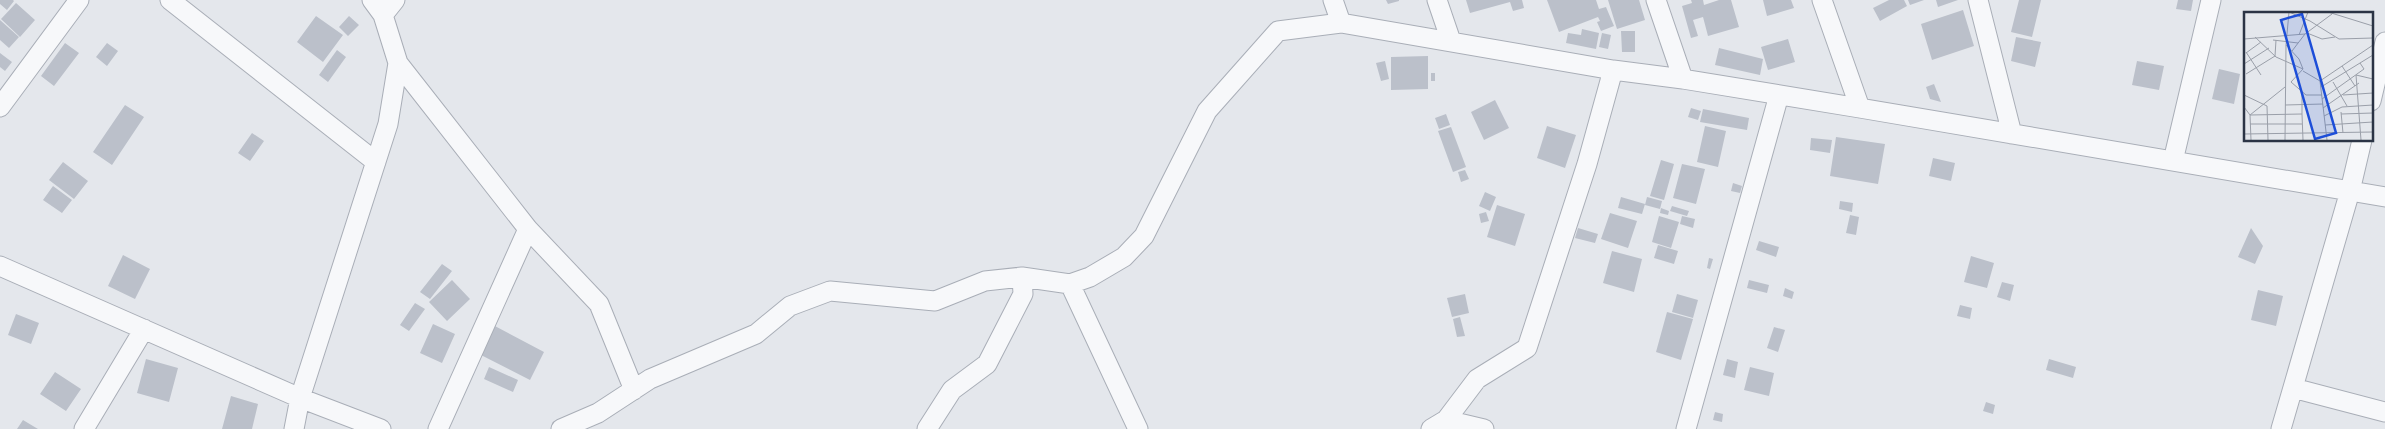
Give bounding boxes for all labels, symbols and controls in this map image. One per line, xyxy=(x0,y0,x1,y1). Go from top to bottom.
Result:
inset map xyxy=(2244,12,2372,141)

